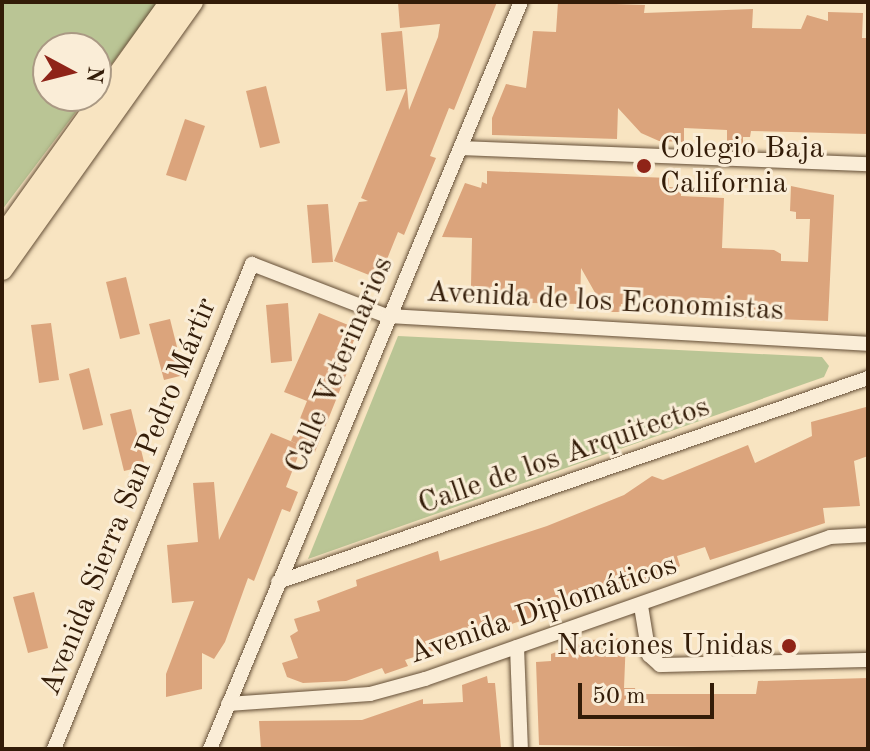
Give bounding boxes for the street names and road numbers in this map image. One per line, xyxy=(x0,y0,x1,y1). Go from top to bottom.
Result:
street label: Calle Veterinarios xyxy=(278,251,402,479)
street label: Avenida de los Economistas xyxy=(425,275,785,329)
street label: Avenida Sierra San Pedro Mártir xyxy=(33,293,225,701)
street label: Calle de los Arquitectos xyxy=(414,389,714,523)
street label: Avenida Diplomáticos xyxy=(404,547,682,673)

